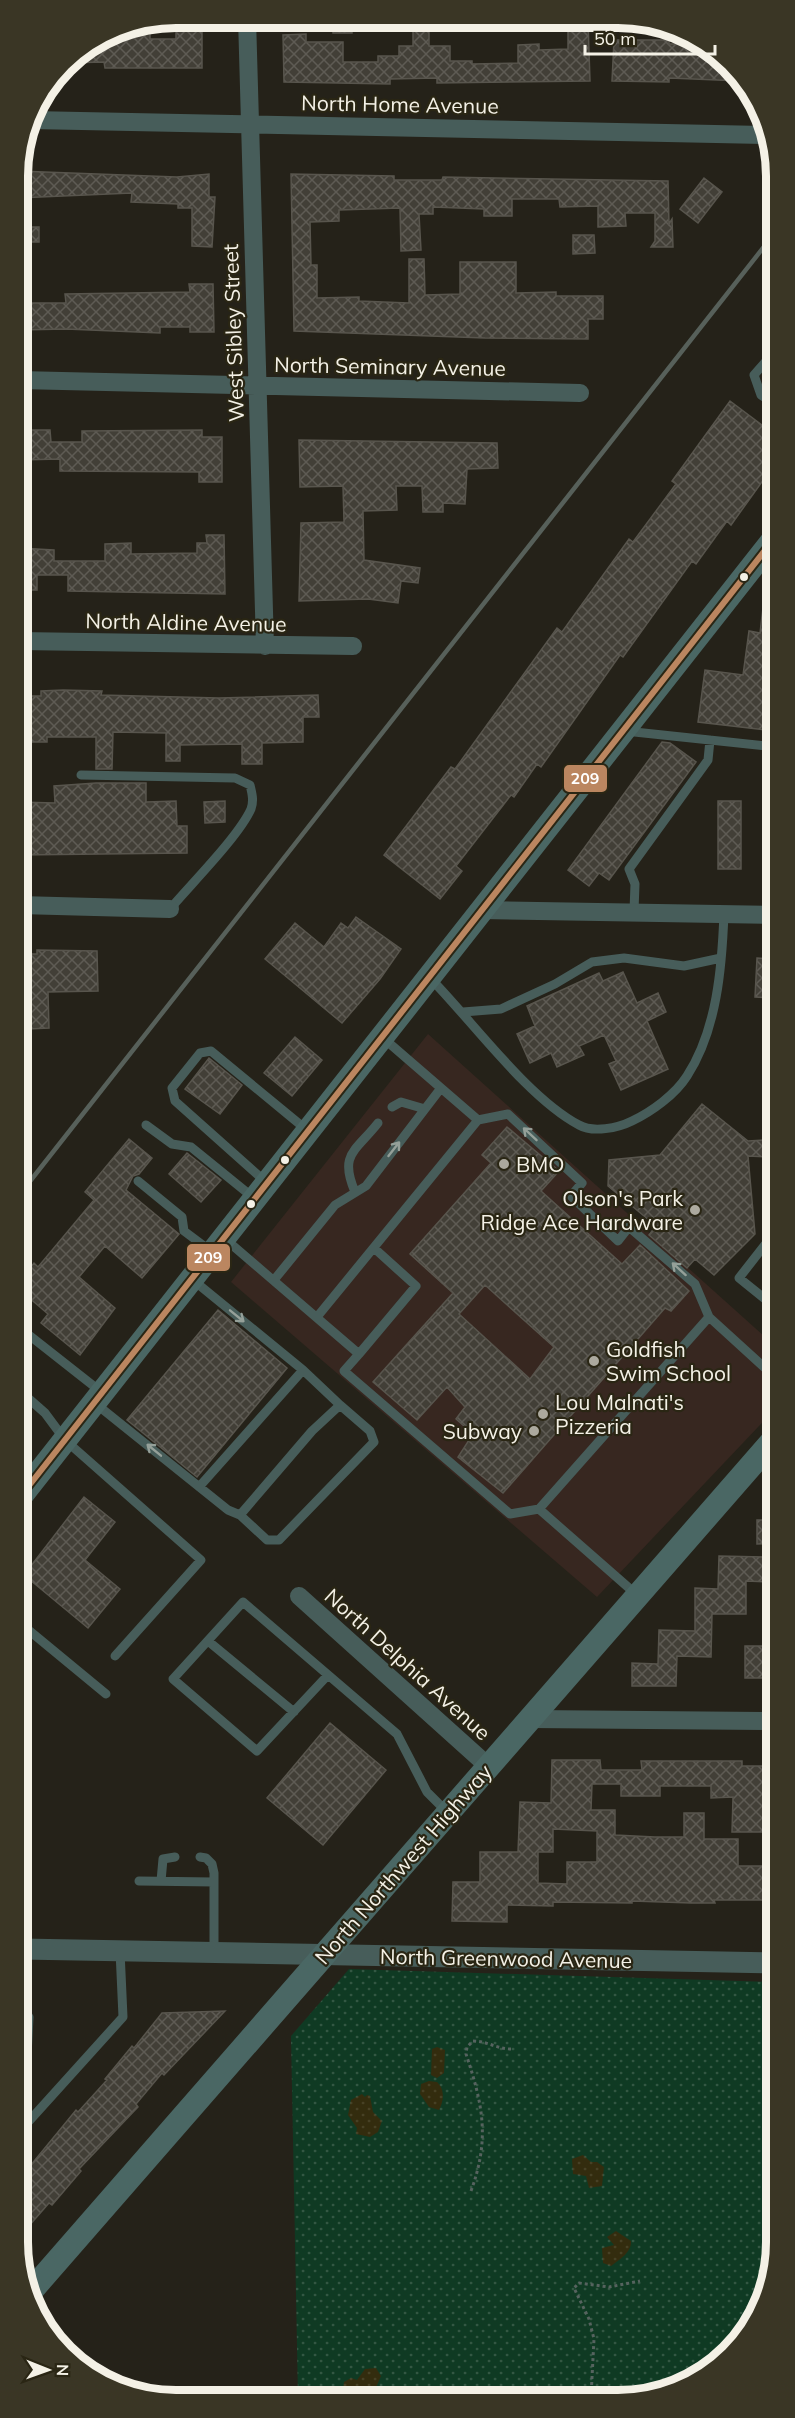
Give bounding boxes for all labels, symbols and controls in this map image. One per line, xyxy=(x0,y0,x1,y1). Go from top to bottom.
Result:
scale bar xyxy=(585,18,716,56)
text: 50 m xyxy=(594,27,636,50)
street label: North Home Avenue xyxy=(301,89,499,119)
street label: West Sibley Street xyxy=(217,243,249,423)
street label: North Seminary Avenue xyxy=(274,351,506,381)
unlabelled marker xyxy=(738,571,750,583)
street label: North Aldine Avenue xyxy=(85,607,287,637)
line badge: 209 xyxy=(563,764,608,793)
text: 209 xyxy=(571,768,599,788)
one-way arrow xyxy=(523,1127,538,1142)
one-way arrow xyxy=(387,1141,400,1157)
place label: BMO xyxy=(516,1151,565,1177)
unlabelled marker xyxy=(279,1154,291,1166)
marker: BMO xyxy=(497,1157,511,1171)
place label: Olson's Park Ridge Ace Hardware xyxy=(481,1185,683,1235)
unlabelled marker xyxy=(245,1198,257,1210)
marker: Olson's Park Ridge Ace Hardware xyxy=(688,1203,702,1217)
line badge: 209 xyxy=(186,1243,231,1272)
text: 209 xyxy=(194,1247,222,1267)
one-way arrow xyxy=(672,1262,687,1276)
one-way arrow xyxy=(229,1309,245,1322)
place label: Goldfish Swim School xyxy=(606,1336,731,1386)
marker: Goldfish Swim School xyxy=(587,1354,601,1368)
place label: Lou Malnati's Pizzeria xyxy=(555,1389,684,1439)
marker: Lou Malnati's Pizzeria xyxy=(536,1407,550,1421)
place label: Subway xyxy=(443,1418,522,1444)
marker: Subway xyxy=(527,1424,541,1438)
one-way arrow xyxy=(146,1444,162,1457)
street label: North Delphia Avenue xyxy=(320,1583,496,1745)
street label: North Northwest Highway xyxy=(309,1759,497,1969)
street label: North Greenwood Avenue xyxy=(380,1943,632,1973)
north arrow xyxy=(18,2340,78,2400)
text: N xyxy=(53,2364,73,2376)

